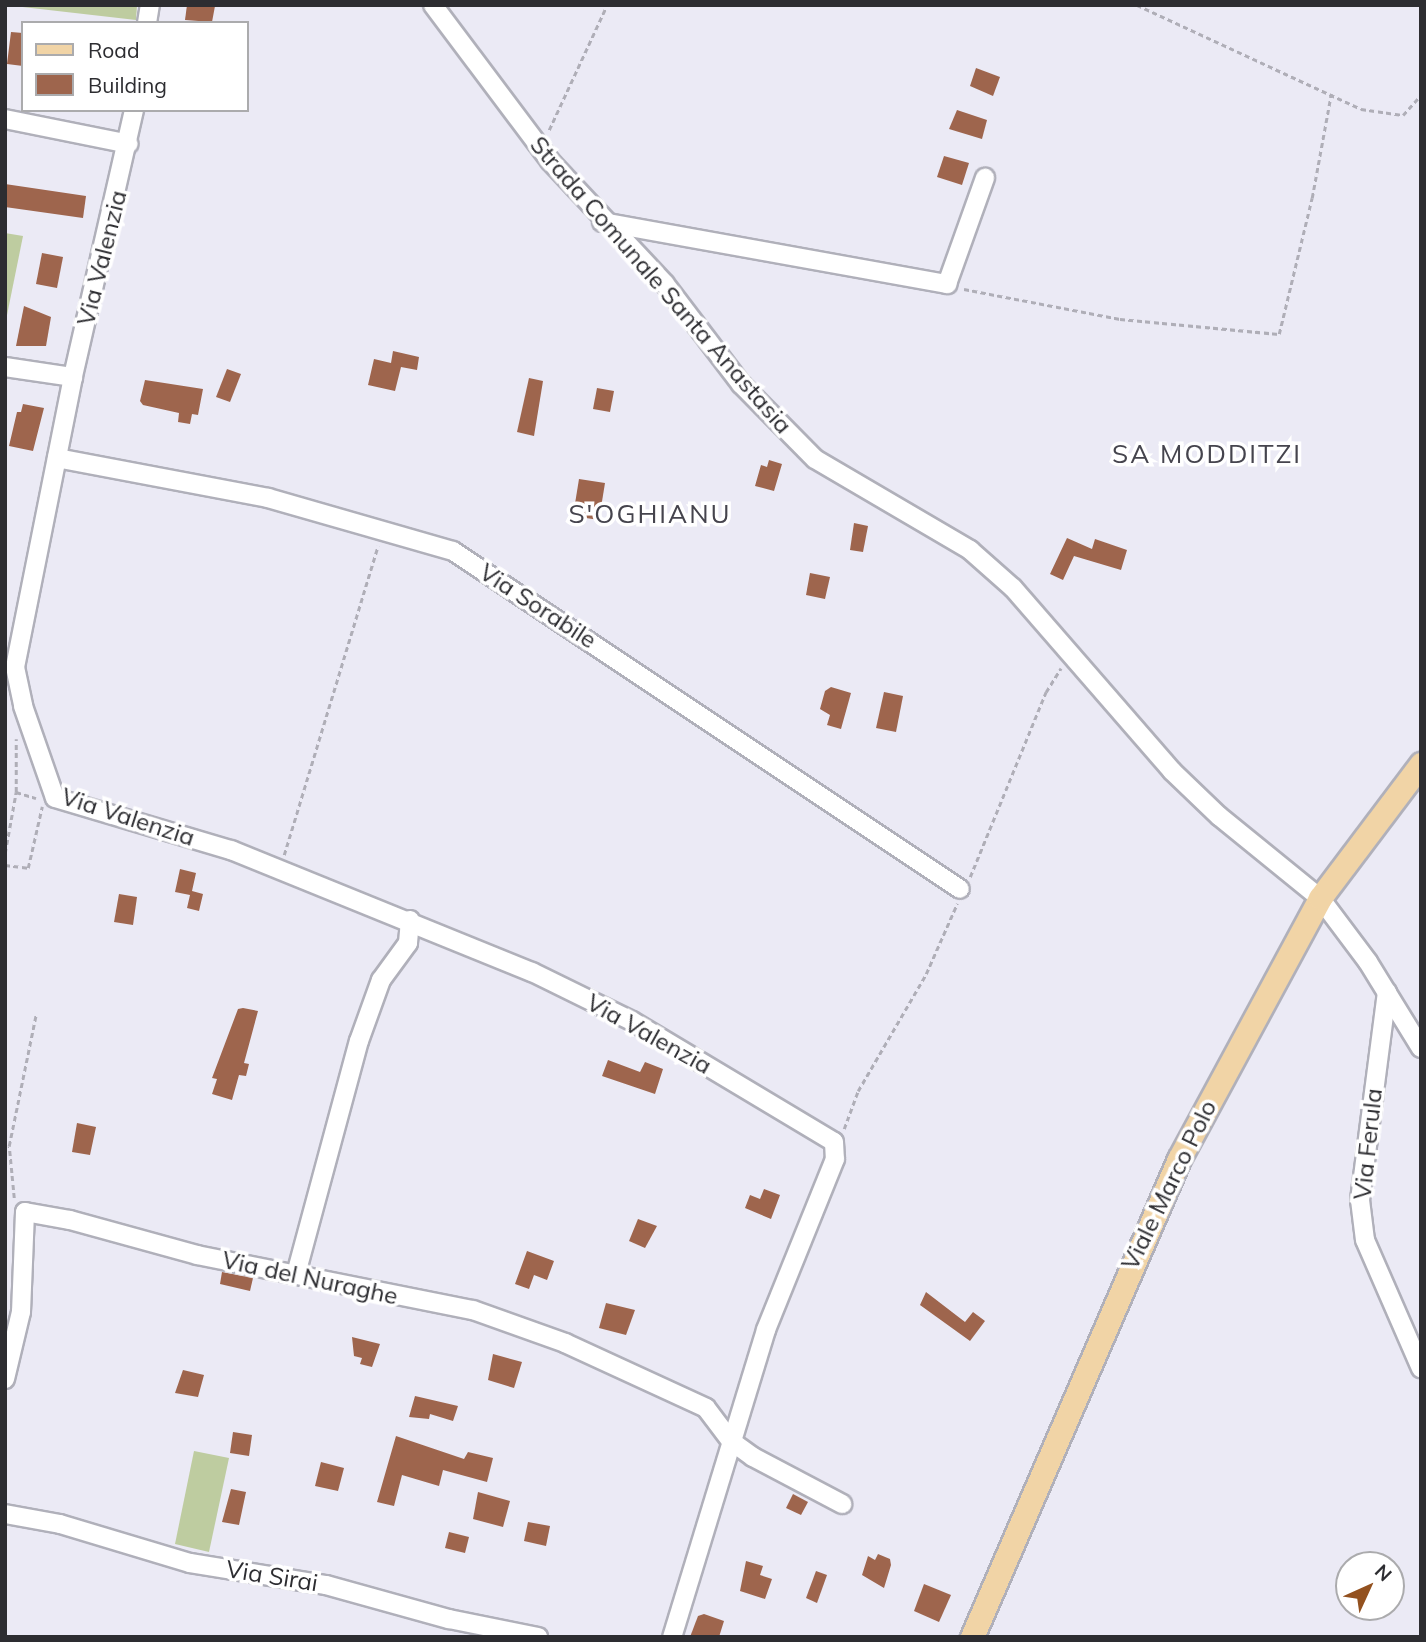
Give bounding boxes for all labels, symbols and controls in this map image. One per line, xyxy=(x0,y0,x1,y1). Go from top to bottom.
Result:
legend xyxy=(21,21,248,112)
text: Road xyxy=(88,37,139,63)
text: Building xyxy=(88,72,167,98)
street label: Strada Comunale Santa Anastasia xyxy=(524,131,798,439)
street label: Via Valenzia xyxy=(71,187,133,329)
district label: SA MODDITZI xyxy=(1113,438,1301,470)
district label: S'OGHIANU xyxy=(570,498,730,530)
street label: Via Sorabile xyxy=(474,558,602,654)
street label: Via Valenzia xyxy=(58,782,198,852)
street label: Via Valenzia xyxy=(582,988,716,1080)
street label: Via Ferula xyxy=(1348,1087,1388,1201)
street label: Viale Marco Polo xyxy=(1115,1095,1223,1275)
street label: Via del Nuraghe xyxy=(220,1245,400,1311)
north arrow xyxy=(1335,1551,1405,1621)
street label: Via Sirai xyxy=(224,1555,320,1597)
text: N xyxy=(1370,1559,1397,1586)

